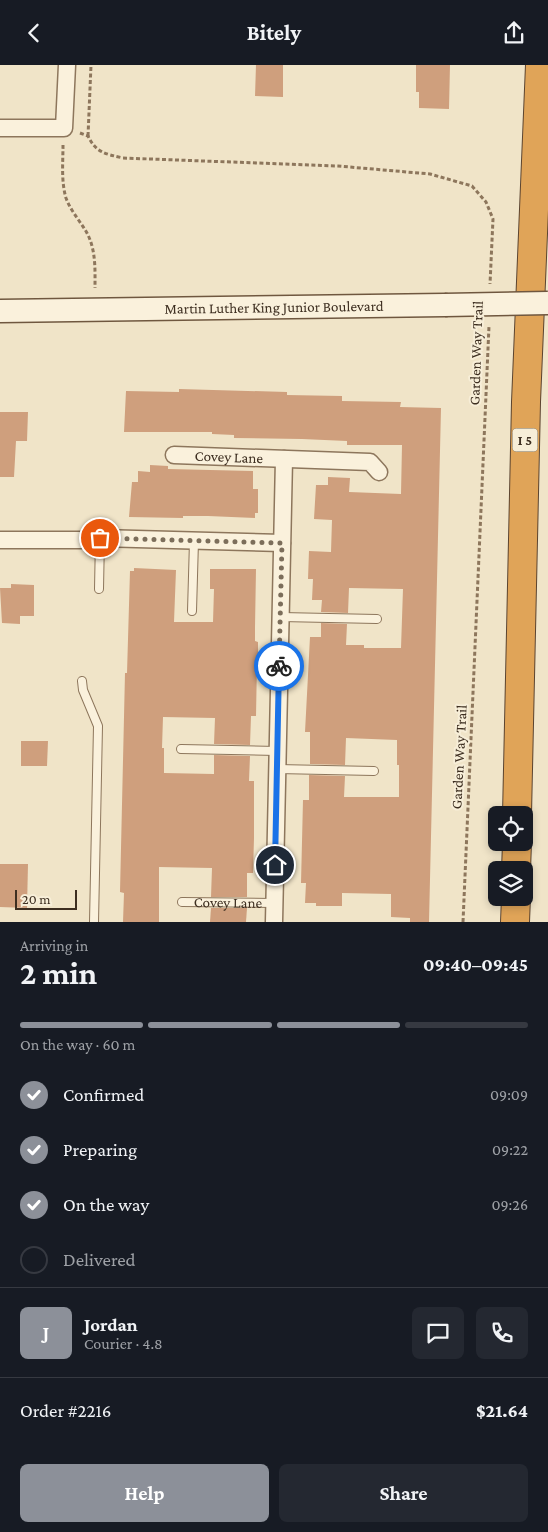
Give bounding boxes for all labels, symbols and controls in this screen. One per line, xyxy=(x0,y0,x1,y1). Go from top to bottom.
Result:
icon: back xyxy=(20,19,48,47)
icon: share xyxy=(500,19,528,47)
text: Bitely xyxy=(247,20,301,45)
street label: Martin Luther King Junior Boulevard xyxy=(164,298,384,317)
street label: Garden Way Trail xyxy=(466,300,487,406)
road number: I 5 xyxy=(512,429,538,451)
street label: Covey Lane xyxy=(194,448,264,466)
pin xyxy=(79,517,121,559)
icon: bag xyxy=(86,524,114,552)
courier xyxy=(254,641,304,691)
icon: bike xyxy=(265,652,293,680)
street label: Garden Way Trail xyxy=(448,704,471,810)
map controls xyxy=(488,806,533,906)
button: locate xyxy=(488,806,533,851)
pin xyxy=(254,844,296,886)
icon: home xyxy=(261,851,289,879)
button: layers xyxy=(488,861,533,906)
scale bar xyxy=(15,887,78,910)
text: 20 m xyxy=(22,891,50,907)
street label: Covey Lane xyxy=(194,894,263,912)
text: Arriving in xyxy=(20,937,88,954)
text: 09:40–09:45 xyxy=(423,954,528,975)
text: 2 min xyxy=(20,955,97,991)
text: On the way · 60 m xyxy=(20,1036,135,1053)
icon: check xyxy=(20,1081,48,1109)
text: Confirmed xyxy=(63,1084,144,1105)
text: 09:09 xyxy=(490,1086,528,1103)
icon: check xyxy=(20,1136,48,1164)
text: Preparing xyxy=(63,1139,137,1160)
text: 09:22 xyxy=(492,1141,528,1158)
icon: check xyxy=(20,1191,48,1219)
text: On the way xyxy=(63,1194,149,1215)
text: 09:26 xyxy=(491,1196,528,1213)
text: Delivered xyxy=(63,1249,136,1270)
button: chat xyxy=(412,1307,464,1359)
button: phone xyxy=(476,1307,528,1359)
text: Jordan xyxy=(84,1314,138,1335)
text: J xyxy=(43,1322,49,1343)
text: Courier · 4.8 xyxy=(84,1335,163,1352)
text: Order #2216 xyxy=(20,1400,112,1421)
text: $21.64 xyxy=(476,1400,528,1421)
button: Help xyxy=(20,1464,269,1522)
button: Share xyxy=(279,1464,528,1522)

